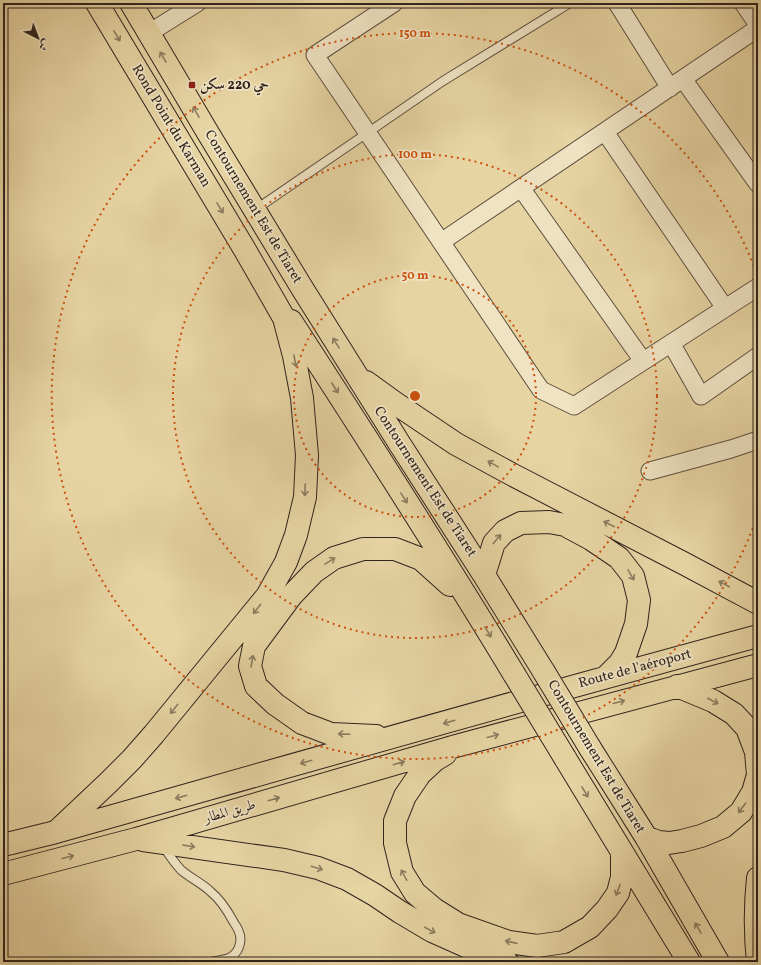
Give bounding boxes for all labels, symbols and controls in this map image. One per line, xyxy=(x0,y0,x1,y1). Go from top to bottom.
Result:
north arrow xyxy=(18,18,58,58)
text: 150 m xyxy=(399,26,431,42)
one-way arrow xyxy=(113,30,121,42)
text: ش xyxy=(35,35,53,54)
one-way arrow xyxy=(159,51,167,63)
street label: Rond Point du Karman xyxy=(127,61,215,191)
place label: حي 220 سكن xyxy=(200,76,269,96)
marker: حي 220 سكن xyxy=(187,80,197,90)
one-way arrow xyxy=(191,106,199,118)
street label: Contournement Est de Tiaret xyxy=(199,127,307,287)
text: 100 m xyxy=(398,147,432,163)
one-way arrow xyxy=(216,202,224,214)
text: 50 m xyxy=(401,268,429,284)
one-way arrow xyxy=(332,337,340,349)
one-way arrow xyxy=(292,354,300,367)
one-way arrow xyxy=(331,382,339,393)
centre of rings xyxy=(408,389,422,403)
street label: Contournement Est de Tiaret xyxy=(369,403,481,561)
one-way arrow xyxy=(487,459,499,467)
one-way arrow xyxy=(301,483,309,496)
one-way arrow xyxy=(401,492,409,504)
one-way arrow xyxy=(603,520,615,527)
one-way arrow xyxy=(493,534,502,545)
one-way arrow xyxy=(324,557,335,565)
one-way arrow xyxy=(628,569,635,581)
one-way arrow xyxy=(718,580,730,588)
one-way arrow xyxy=(253,604,261,615)
one-way arrow xyxy=(485,626,493,638)
street label: Route de l'aéroport xyxy=(576,645,694,693)
one-way arrow xyxy=(248,655,256,668)
street label: Contournement Est de Tiaret xyxy=(542,677,650,837)
one-way arrow xyxy=(612,698,625,705)
one-way arrow xyxy=(706,698,718,705)
one-way arrow xyxy=(170,704,179,715)
one-way arrow xyxy=(443,719,456,726)
one-way arrow xyxy=(338,731,351,738)
one-way arrow xyxy=(486,732,499,739)
one-way arrow xyxy=(300,759,313,766)
one-way arrow xyxy=(392,759,405,766)
one-way arrow xyxy=(582,786,590,798)
one-way arrow xyxy=(174,794,187,801)
one-way arrow xyxy=(267,795,280,802)
street label: طريق المطار xyxy=(200,796,258,829)
one-way arrow xyxy=(738,803,747,814)
one-way arrow xyxy=(182,842,195,850)
one-way arrow xyxy=(61,853,74,860)
one-way arrow xyxy=(310,865,323,872)
one-way arrow xyxy=(400,869,408,881)
one-way arrow xyxy=(613,884,621,896)
one-way arrow xyxy=(694,922,702,934)
one-way arrow xyxy=(424,927,436,934)
one-way arrow xyxy=(505,937,518,945)

